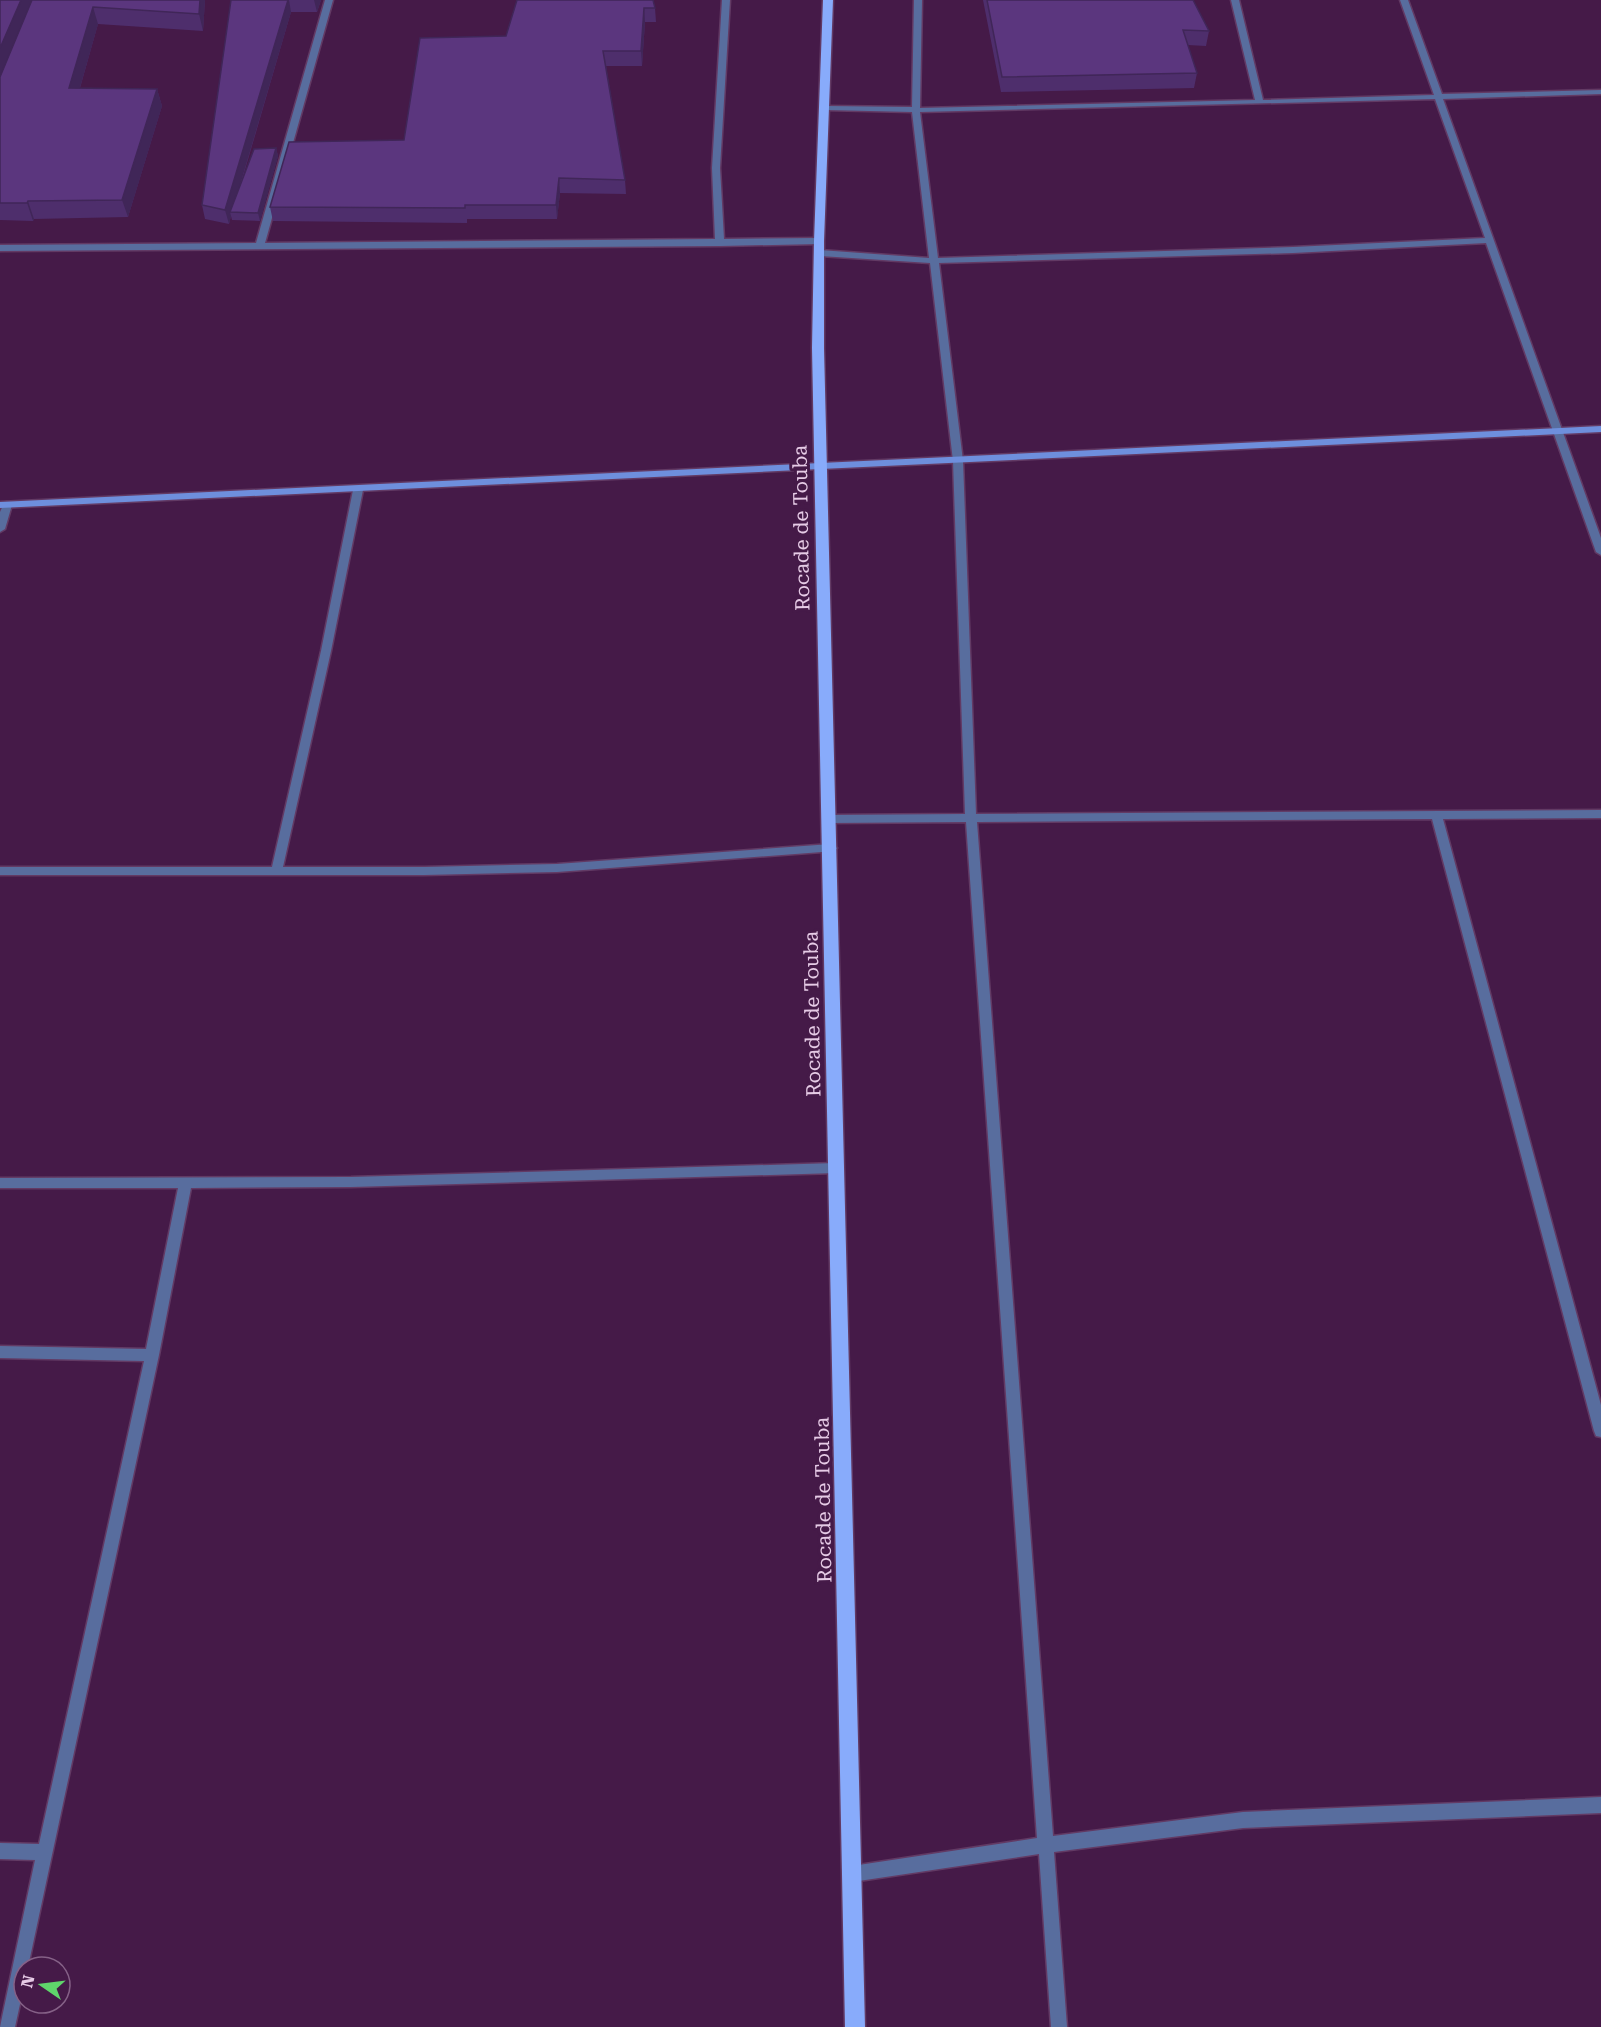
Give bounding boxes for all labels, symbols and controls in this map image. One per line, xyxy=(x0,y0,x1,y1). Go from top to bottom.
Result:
street label: Rocade de Touba xyxy=(788,445,814,611)
street label: Rocade de Touba xyxy=(799,931,825,1097)
street label: Rocade de Touba xyxy=(810,1417,836,1583)
north arrow xyxy=(12,1955,72,2015)
text: N xyxy=(17,1973,39,1990)

